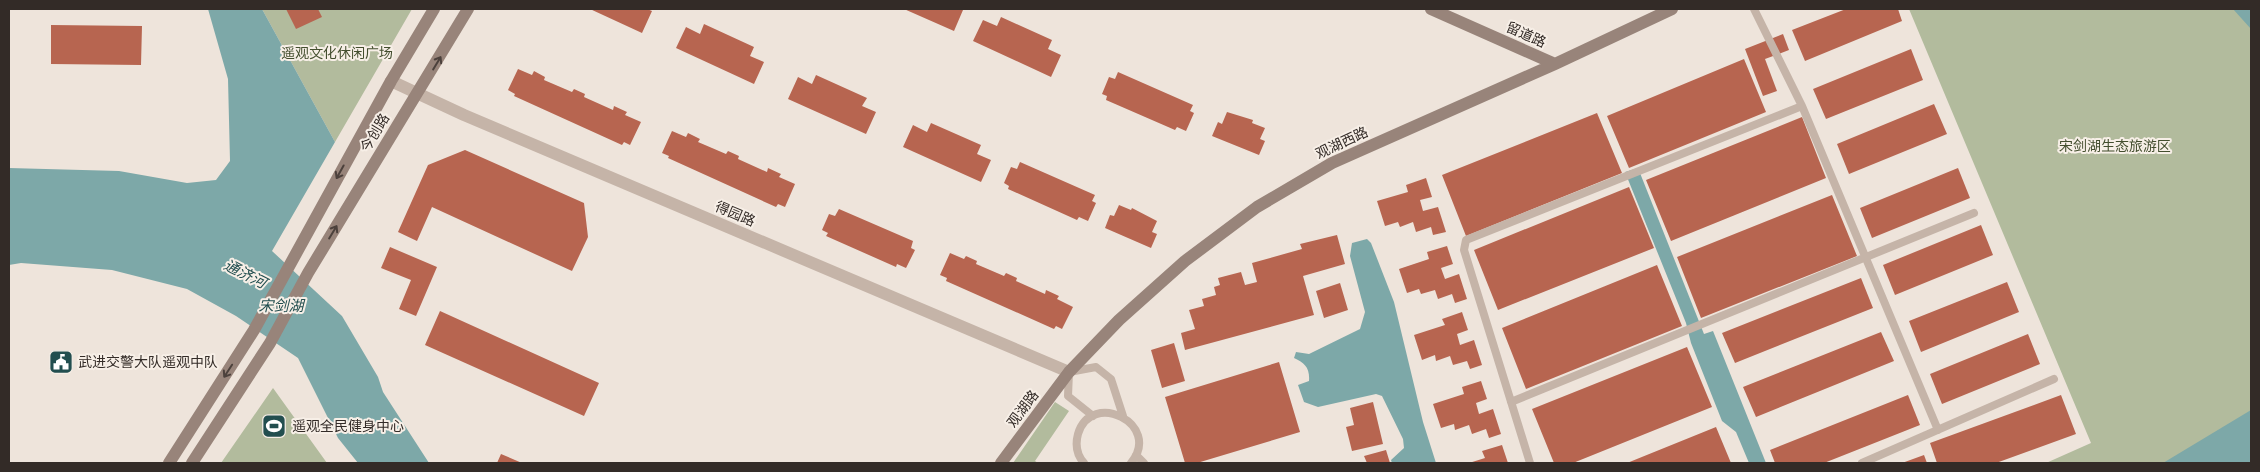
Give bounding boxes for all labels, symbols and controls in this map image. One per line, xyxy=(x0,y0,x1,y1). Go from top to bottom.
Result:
street label: 留道路 xyxy=(1503,19,1549,51)
park label: 遥观文化休闲广场 xyxy=(281,45,393,62)
one-way arrow xyxy=(432,57,442,71)
street label: 今创路 xyxy=(357,111,393,155)
street label: 观湖西路 xyxy=(1313,123,1371,163)
park label: 宋剑湖生态旅游区 xyxy=(2059,138,2171,155)
one-way arrow xyxy=(335,165,345,180)
street label: 得园路 xyxy=(712,198,758,230)
one-way arrow xyxy=(329,225,339,239)
water label: 通济河 xyxy=(221,256,272,294)
water label: 宋剑湖 xyxy=(258,297,305,315)
public building icon: 武进交警大队遥观中队 xyxy=(48,349,74,375)
place label: 武进交警大队遥观中队 xyxy=(78,354,218,371)
one-way arrow xyxy=(222,364,232,378)
street label: 观湖路 xyxy=(1004,387,1042,431)
sports icon: 遥观全民健身中心 xyxy=(261,413,287,439)
place label: 遥观全民健身中心 xyxy=(292,418,404,435)

